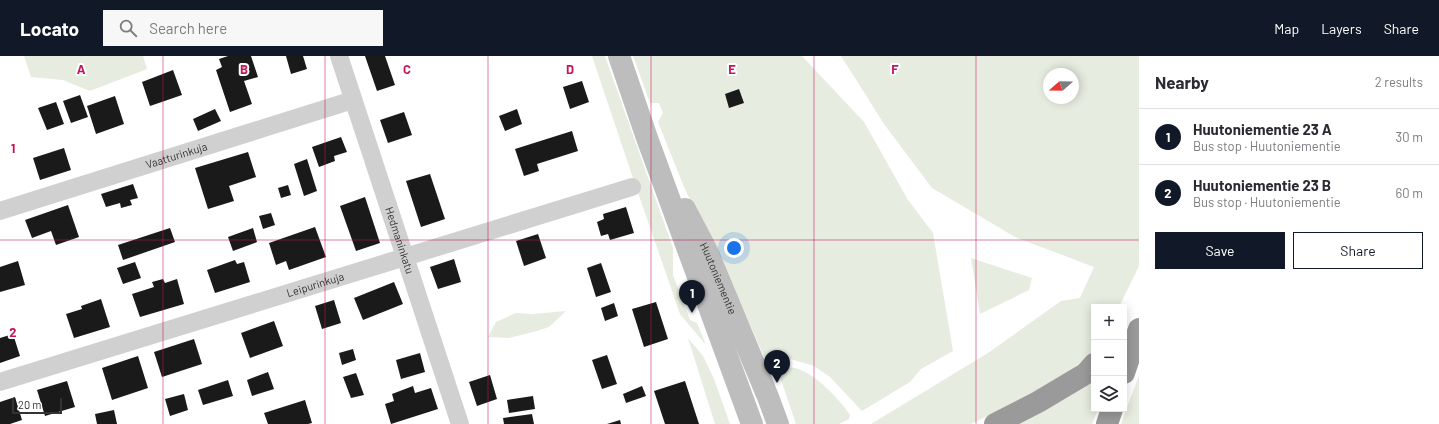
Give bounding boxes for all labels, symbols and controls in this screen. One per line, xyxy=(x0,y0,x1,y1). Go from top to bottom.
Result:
search box xyxy=(103,10,383,46)
text: Locato xyxy=(20,17,79,40)
icon: search xyxy=(117,17,139,39)
text: Search here xyxy=(149,19,227,37)
text: Map xyxy=(1274,20,1299,37)
text: Layers xyxy=(1321,20,1362,37)
text: Share xyxy=(1384,20,1419,37)
text: A xyxy=(77,61,86,77)
text: B xyxy=(240,61,248,77)
text: C xyxy=(403,61,411,77)
text: D xyxy=(566,61,574,77)
text: E xyxy=(728,61,736,77)
text: F xyxy=(891,61,899,77)
north arrow xyxy=(1043,68,1079,104)
text: Nearby xyxy=(1155,72,1209,92)
text: 2 results xyxy=(1375,74,1423,90)
text: Huutoniementie 23 A xyxy=(1193,120,1332,138)
text: 1 xyxy=(1166,129,1170,145)
text: 30 m xyxy=(1396,129,1423,145)
text: Bus stop · Huutoniementie xyxy=(1193,138,1341,154)
street label: Vaatturinkuja xyxy=(144,139,209,171)
text: 1 xyxy=(11,140,15,156)
text: Huutoniementie 23 B xyxy=(1193,176,1331,194)
text: 2 xyxy=(1164,185,1172,201)
text: 60 m xyxy=(1396,185,1423,201)
text: Bus stop · Huutoniementie xyxy=(1193,194,1341,210)
street label: Hedmaninkatu xyxy=(383,205,417,275)
button: Save xyxy=(1155,232,1285,269)
button: Share xyxy=(1293,232,1423,269)
your location xyxy=(724,238,744,258)
street label: Huutoniementie xyxy=(698,240,740,316)
street label: Leipurinkuja xyxy=(285,269,345,299)
pin: 1 xyxy=(679,280,705,313)
map controls xyxy=(1091,304,1127,412)
button: + xyxy=(1091,304,1127,340)
text: 2 xyxy=(9,324,17,340)
button: − xyxy=(1091,340,1127,376)
pin: 2 xyxy=(764,350,790,383)
button: layers xyxy=(1091,376,1127,412)
scale bar xyxy=(12,396,62,415)
text: 20 m xyxy=(18,398,41,411)

